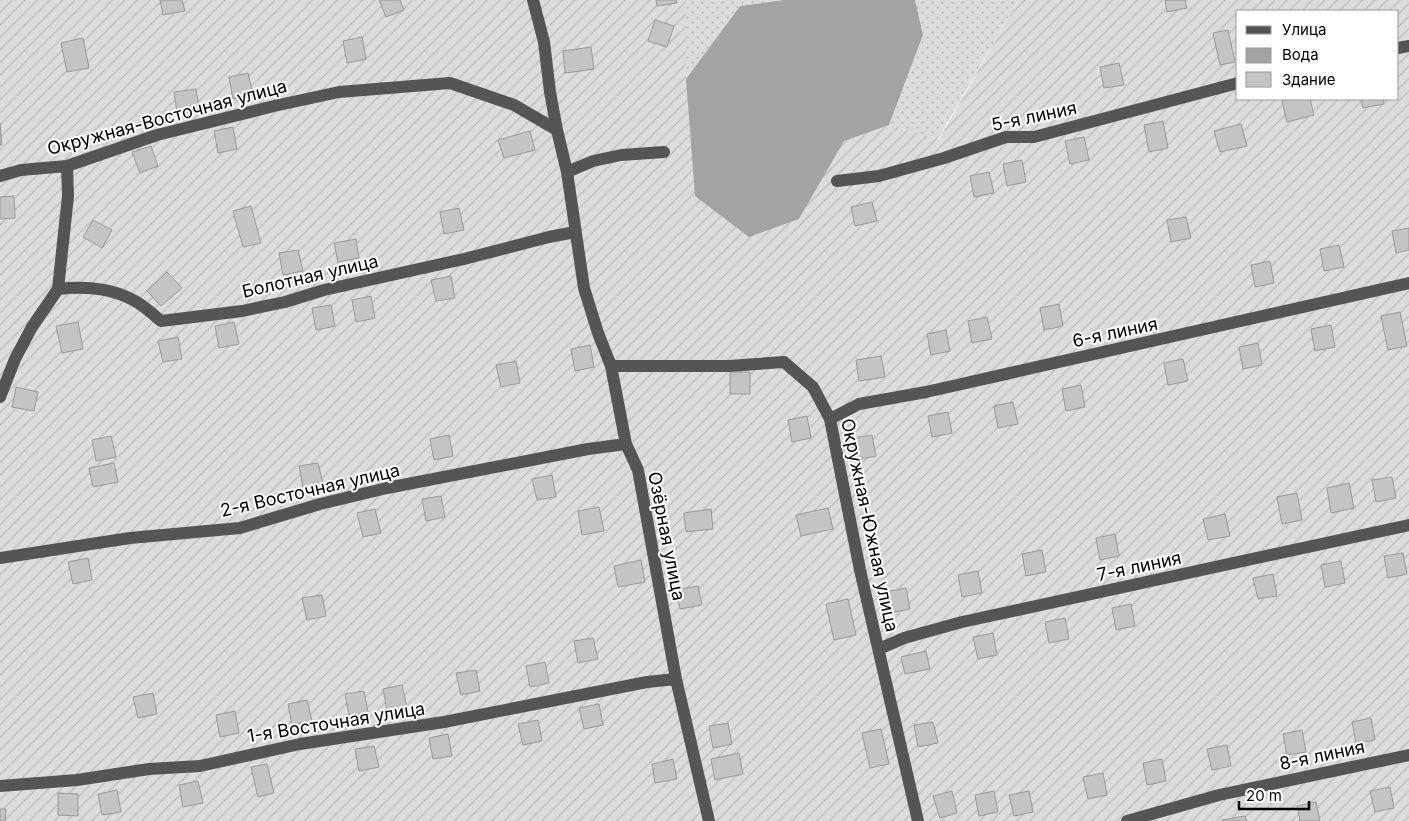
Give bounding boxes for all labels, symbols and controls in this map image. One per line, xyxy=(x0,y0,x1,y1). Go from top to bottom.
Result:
legend xyxy=(1236,10,1399,100)
text: Улица xyxy=(1282,20,1326,39)
text: Вода xyxy=(1282,45,1319,64)
text: Здание xyxy=(1282,70,1336,89)
street label: Окружная-Восточная улица xyxy=(45,75,289,159)
street label: 5-я линия xyxy=(989,97,1079,135)
street label: Болотная улица xyxy=(240,250,380,302)
street label: 6-я линия xyxy=(1070,313,1160,351)
street label: Окружная-Южная улица xyxy=(837,416,903,634)
street label: 2-я Восточная улица xyxy=(218,459,402,521)
street label: Озёрная улица xyxy=(644,470,690,602)
street label: 7-я линия xyxy=(1095,547,1183,585)
street label: 1-я Восточная улица xyxy=(246,698,426,746)
street label: 8-я линия xyxy=(1277,736,1367,774)
scale bar xyxy=(1239,778,1309,810)
text: 20 m xyxy=(1246,786,1282,805)

